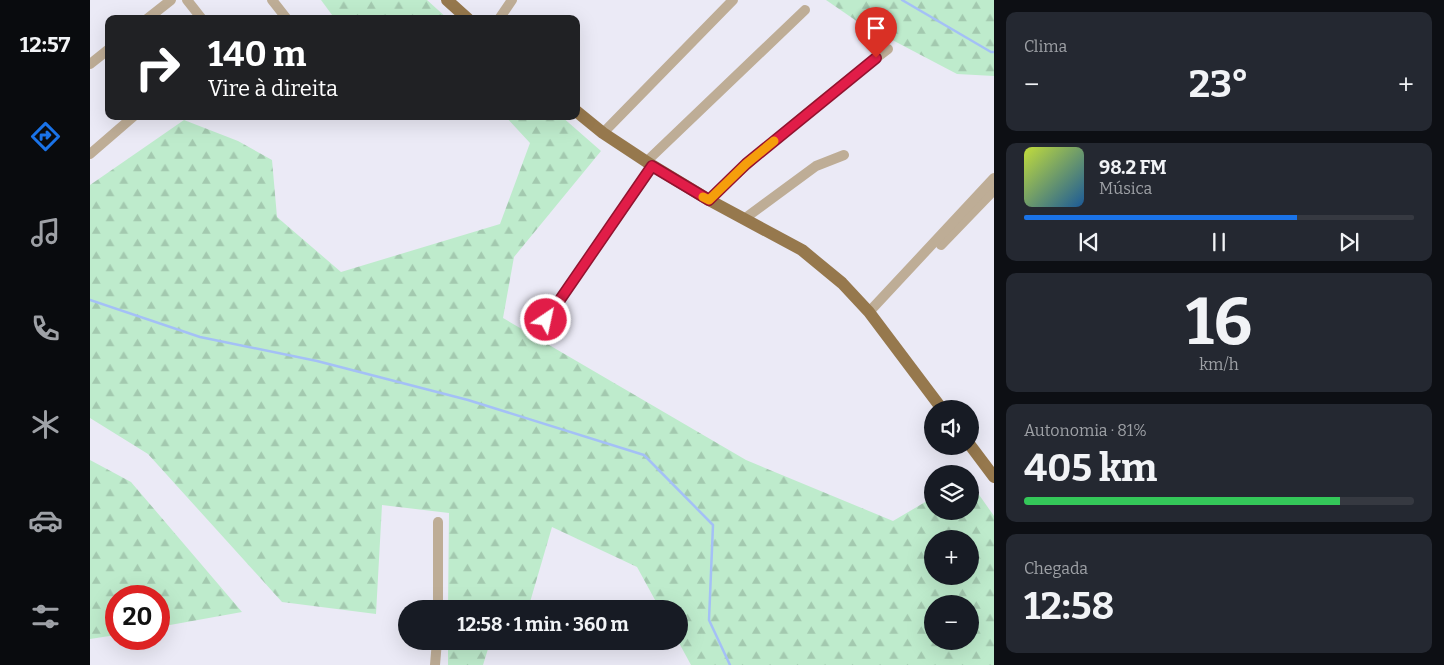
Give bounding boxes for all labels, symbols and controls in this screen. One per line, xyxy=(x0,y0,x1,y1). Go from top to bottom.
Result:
pin xyxy=(855,7,897,58)
icon: arrive xyxy=(862,14,890,42)
text: 12:57 xyxy=(20,31,70,58)
text: 140 m xyxy=(208,33,306,75)
icon: right xyxy=(125,35,190,100)
text: Clima xyxy=(1024,37,1067,56)
text: 23° xyxy=(1189,61,1249,107)
text: − xyxy=(1024,68,1039,101)
text: + xyxy=(1398,68,1414,101)
text: Vire à direita xyxy=(208,75,338,102)
icon: directions xyxy=(28,119,63,154)
text: 98.2 FM xyxy=(1099,156,1166,179)
text: Música xyxy=(1099,179,1152,198)
icon: music xyxy=(28,215,63,250)
icon: previous xyxy=(1075,228,1103,256)
icon: pause xyxy=(1205,228,1233,256)
icon: next xyxy=(1335,228,1363,256)
text: 16 xyxy=(1186,283,1252,361)
position arrow xyxy=(519,293,571,345)
icon: phone xyxy=(28,311,63,346)
text: km/h xyxy=(1199,355,1239,374)
map controls xyxy=(924,400,979,650)
button: sound xyxy=(924,400,979,455)
icon: climate xyxy=(28,407,63,442)
text: Autonomia · 81% xyxy=(1024,421,1147,440)
text: 405 km xyxy=(1024,445,1157,491)
button: layers xyxy=(924,465,979,520)
icon: car xyxy=(28,503,63,538)
button: + xyxy=(924,530,979,585)
text: Chegada xyxy=(1024,559,1088,578)
text: 12:58 xyxy=(1024,583,1114,629)
speed limit sign: 20 xyxy=(105,585,170,650)
button: − xyxy=(924,595,979,650)
icon: filters xyxy=(28,599,63,634)
text: 12:58 · 1 min · 360 m xyxy=(457,613,629,636)

